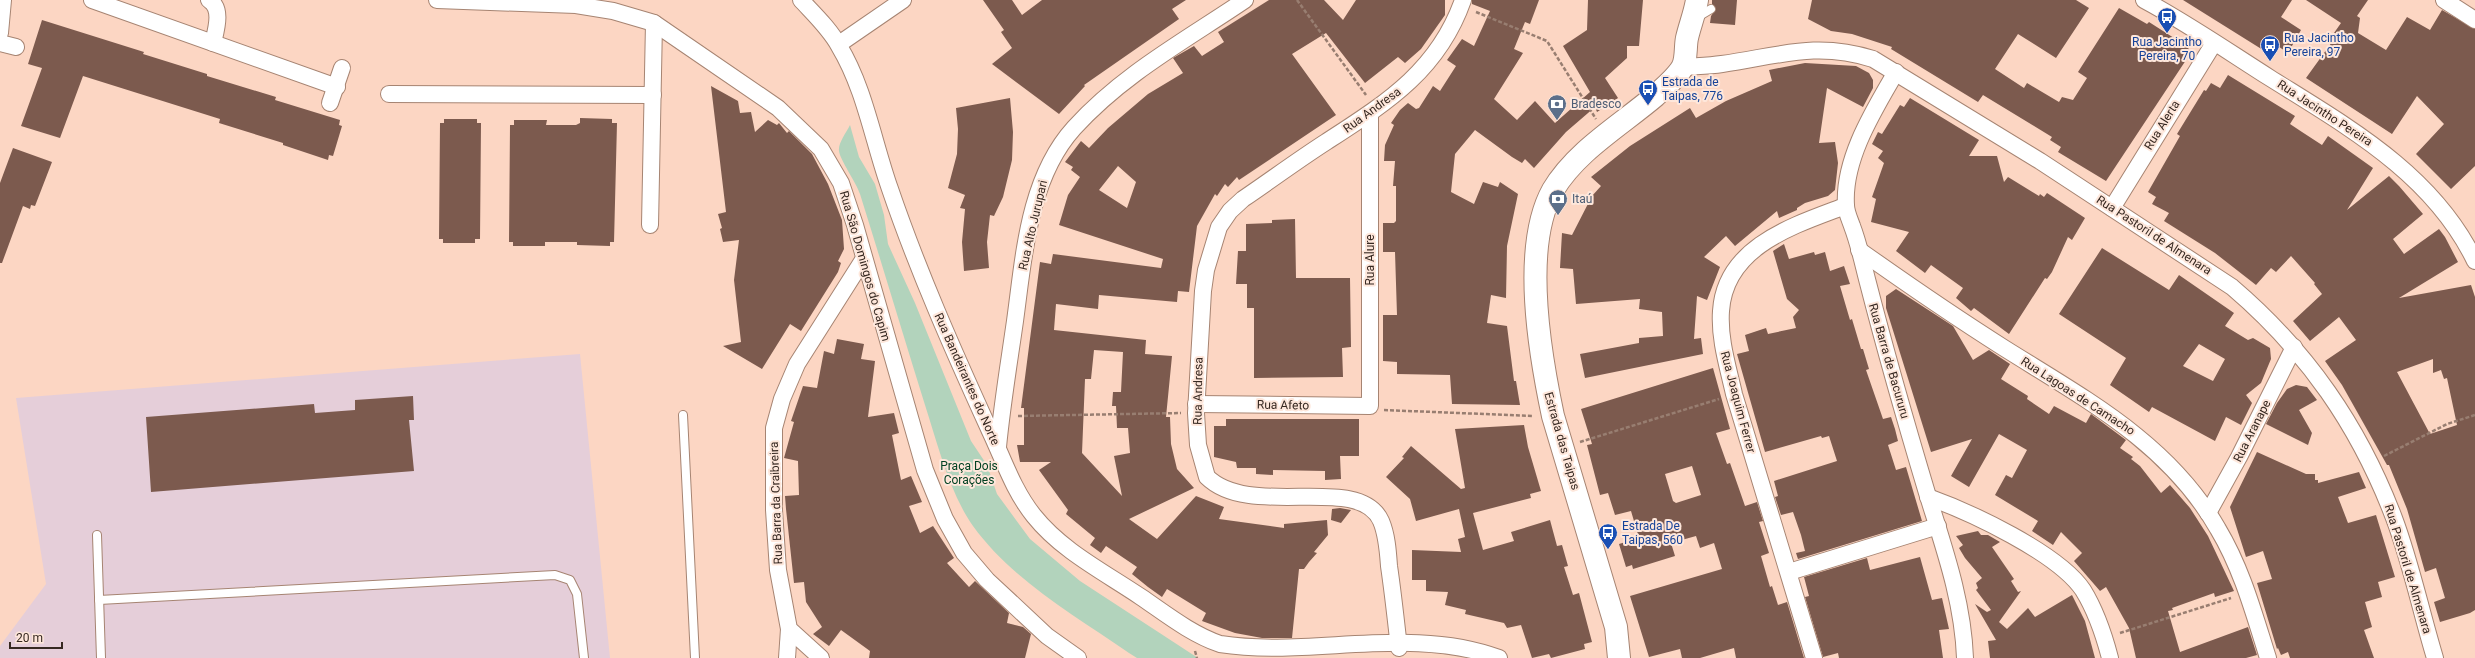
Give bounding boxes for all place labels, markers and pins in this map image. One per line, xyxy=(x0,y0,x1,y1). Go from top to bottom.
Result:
bus stop icon: Rua Jacintho Pereira, 70 xyxy=(2156,6,2178,34)
place label: Rua Jacintho Pereira, 97 xyxy=(2284,31,2354,59)
bus stop icon: Rua Jacintho Pereira, 97 xyxy=(2259,34,2281,62)
place label: Rua Jacintho Pereira, 70 xyxy=(2132,35,2202,63)
place label: Estrada de Taipas, 776 xyxy=(1662,75,1723,103)
bus stop icon: Estrada de Taipas, 776 xyxy=(1637,78,1659,106)
bank icon: Bradesco xyxy=(1546,93,1568,121)
place label: Bradesco xyxy=(1571,97,1621,111)
bank icon: Itaú xyxy=(1547,188,1569,216)
place label: Itaú xyxy=(1572,192,1592,206)
place label: Estrada De Taipas, 560 xyxy=(1622,519,1683,547)
bus stop icon: Estrada De Taipas, 560 xyxy=(1597,522,1619,550)

